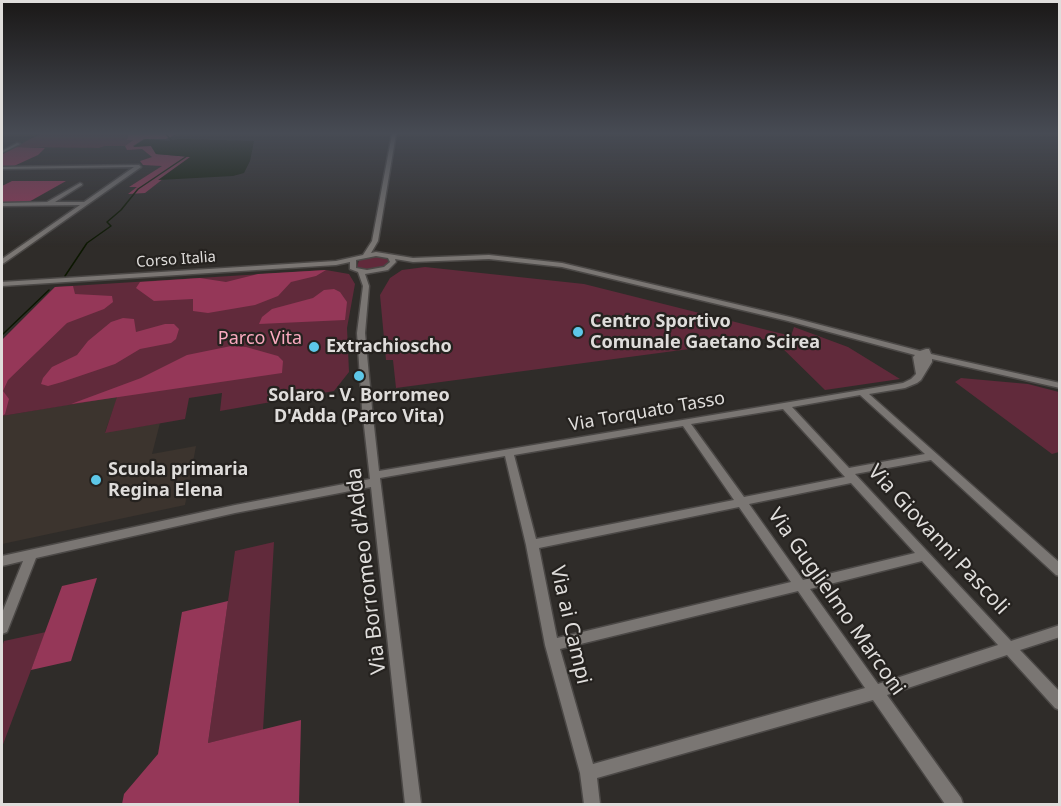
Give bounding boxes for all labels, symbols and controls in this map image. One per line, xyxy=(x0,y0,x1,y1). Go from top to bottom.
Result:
street label: Corso Italia xyxy=(135,248,217,272)
place label: Centro Sportivo Comunale Gaetano Scirea xyxy=(590,311,820,354)
marker: Centro Sportivo Comunale Gaetano Scirea xyxy=(571,325,585,339)
park label: Parco Vita xyxy=(218,328,302,350)
place label: Extrachioscho xyxy=(326,336,452,358)
marker: Extrachioscho xyxy=(307,340,321,354)
marker: Solaro - V. Borromeo D'Adda (Parco Vita) xyxy=(352,369,366,383)
place label: Solaro - V. Borromeo D'Adda (Parco Vita) xyxy=(268,385,450,428)
street label: Via Torquato Tasso xyxy=(567,388,727,436)
place label: Scuola primaria Regina Elena xyxy=(108,459,248,502)
street label: Via Giovanni Pascoli xyxy=(862,460,1014,620)
street label: Via Borromeo d'Adda xyxy=(342,466,392,676)
marker: Scuola primaria Regina Elena xyxy=(89,473,103,487)
street label: Via Guglielmo Marconi xyxy=(762,504,910,700)
street label: Via ai Campi xyxy=(544,563,596,687)

